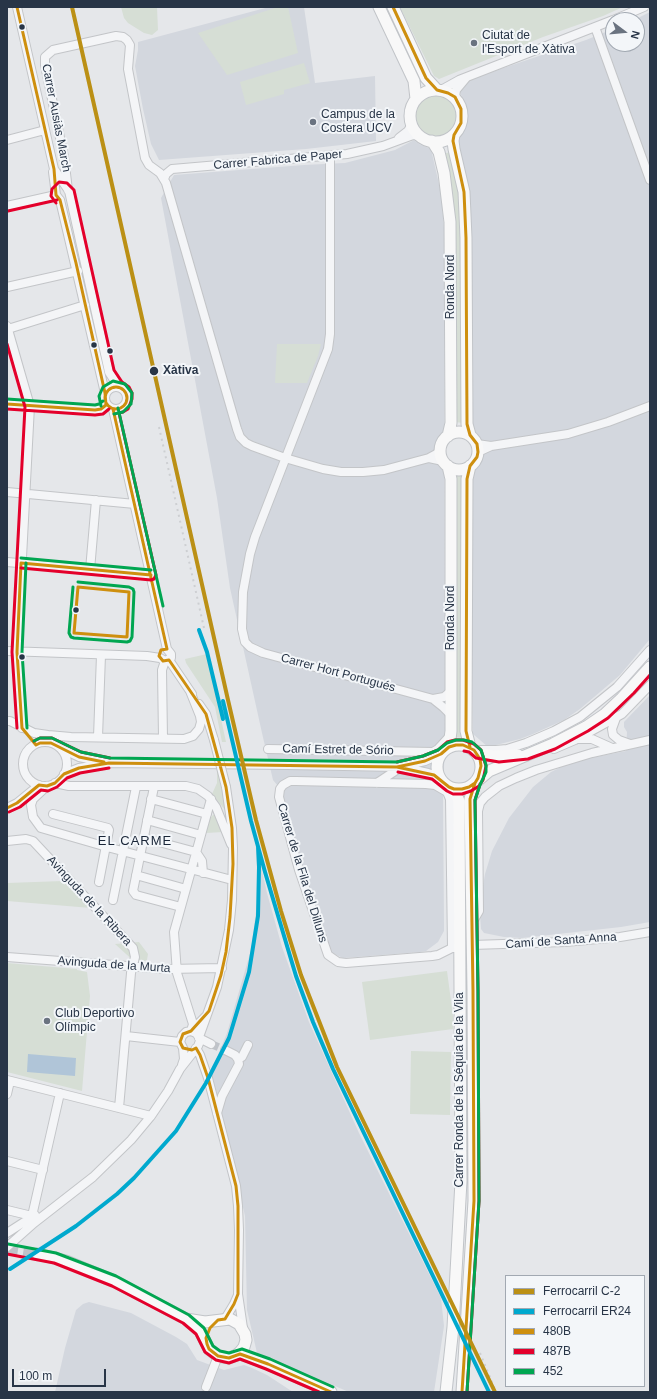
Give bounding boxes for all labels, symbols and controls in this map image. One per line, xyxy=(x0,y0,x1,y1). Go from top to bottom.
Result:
north arrow xyxy=(605,12,645,52)
unlabelled marker xyxy=(17,22,27,32)
place label: Ciutat de l'Esport de Xàtiva xyxy=(482,29,575,57)
text: N xyxy=(629,30,642,41)
marker: Ciutat de l'Esport de Xàtiva xyxy=(469,38,479,48)
street label: Carrer Ausiàs March xyxy=(38,63,74,173)
place label: Campus de la Costera UCV xyxy=(321,108,395,136)
marker: Campus de la Costera UCV xyxy=(308,117,318,127)
street label: Carrer Fabrica de Paper xyxy=(213,147,343,173)
street label: Ronda Nord xyxy=(444,255,458,319)
unlabelled marker xyxy=(89,340,99,350)
unlabelled marker xyxy=(105,346,115,356)
place label: Xàtiva xyxy=(163,364,198,378)
marker: Xàtiva xyxy=(148,365,160,377)
street label: Ronda Nord xyxy=(444,586,458,650)
unlabelled marker xyxy=(71,605,81,615)
street label: Carrer Hort Portugués xyxy=(279,651,397,695)
unlabelled marker xyxy=(17,652,27,662)
street label: Camí Estret de Sório xyxy=(282,742,394,758)
street label: Carrer de la Fila del Dilluns xyxy=(274,802,330,944)
district label: EL CARME xyxy=(98,833,172,849)
street label: Avinguda de la Ribera xyxy=(44,853,134,949)
street label: Camí de Santa Anna xyxy=(505,930,617,952)
street label: Avinguda de la Murta xyxy=(57,954,171,976)
street label: Carrer Ronda de la Séquia de la Vila xyxy=(453,992,467,1188)
place label: Club Deportivo Olímpic xyxy=(55,1007,134,1035)
marker: Club Deportivo Olímpic xyxy=(42,1016,52,1026)
legend xyxy=(505,1275,645,1387)
text: Ferrocarril C-2 xyxy=(543,1284,620,1298)
text: Ferrocarril ER24 xyxy=(543,1304,631,1318)
text: 480B xyxy=(543,1324,571,1338)
text: 487B xyxy=(543,1344,571,1358)
scale bar xyxy=(14,1361,108,1387)
text: 452 xyxy=(543,1364,563,1378)
text: 100 m xyxy=(19,1369,52,1383)

